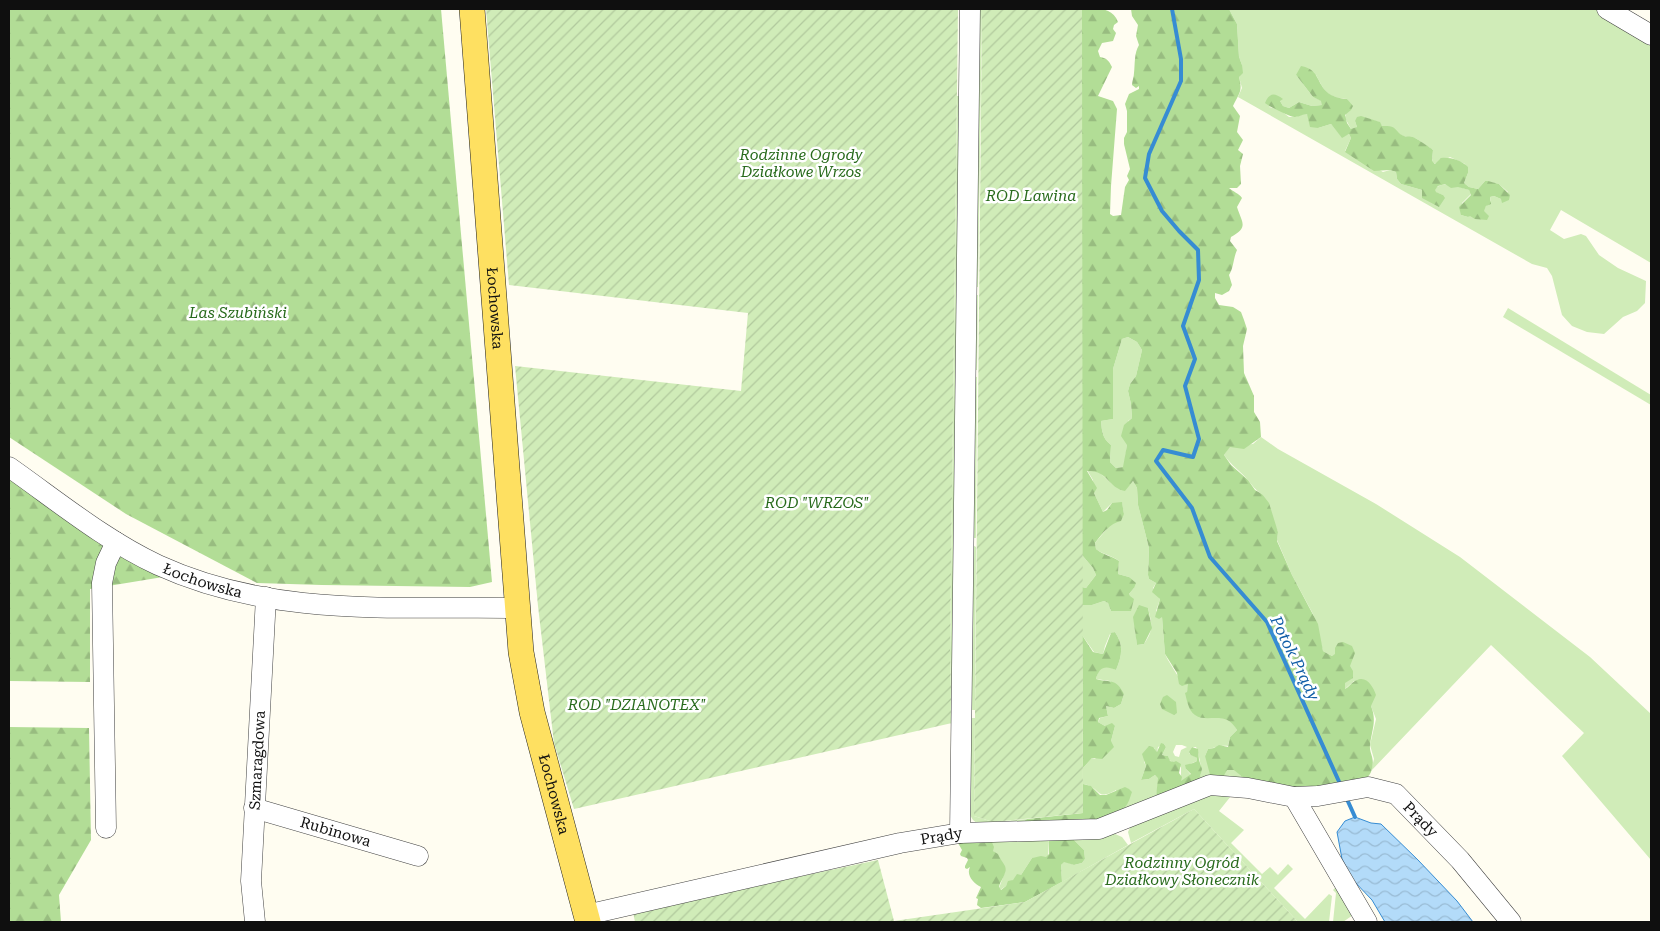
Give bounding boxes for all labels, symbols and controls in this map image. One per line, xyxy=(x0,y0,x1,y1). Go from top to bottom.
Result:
park label: Rodzinne Ogrody Działkowe Wrzos xyxy=(738,146,863,181)
park label: ROD Lawina xyxy=(985,187,1076,205)
street label: Łochowska xyxy=(483,266,507,350)
park label: Las Szubiński xyxy=(188,304,287,322)
park label: ROD "WRZOS" xyxy=(764,494,869,512)
street label: Łochowska xyxy=(160,559,244,602)
water label: Potok Prądy xyxy=(1266,612,1324,704)
park label: ROD "DZIANOTEX" xyxy=(567,696,706,714)
street label: Szmaragdowa xyxy=(246,710,269,810)
street label: Łochowska xyxy=(535,752,573,836)
street label: Prądy xyxy=(1399,798,1442,841)
street label: Rubinowa xyxy=(298,813,373,851)
street label: Prądy xyxy=(919,824,964,848)
park label: Rodzinny Ogród Działkowy Słonecznik xyxy=(1104,854,1260,889)

